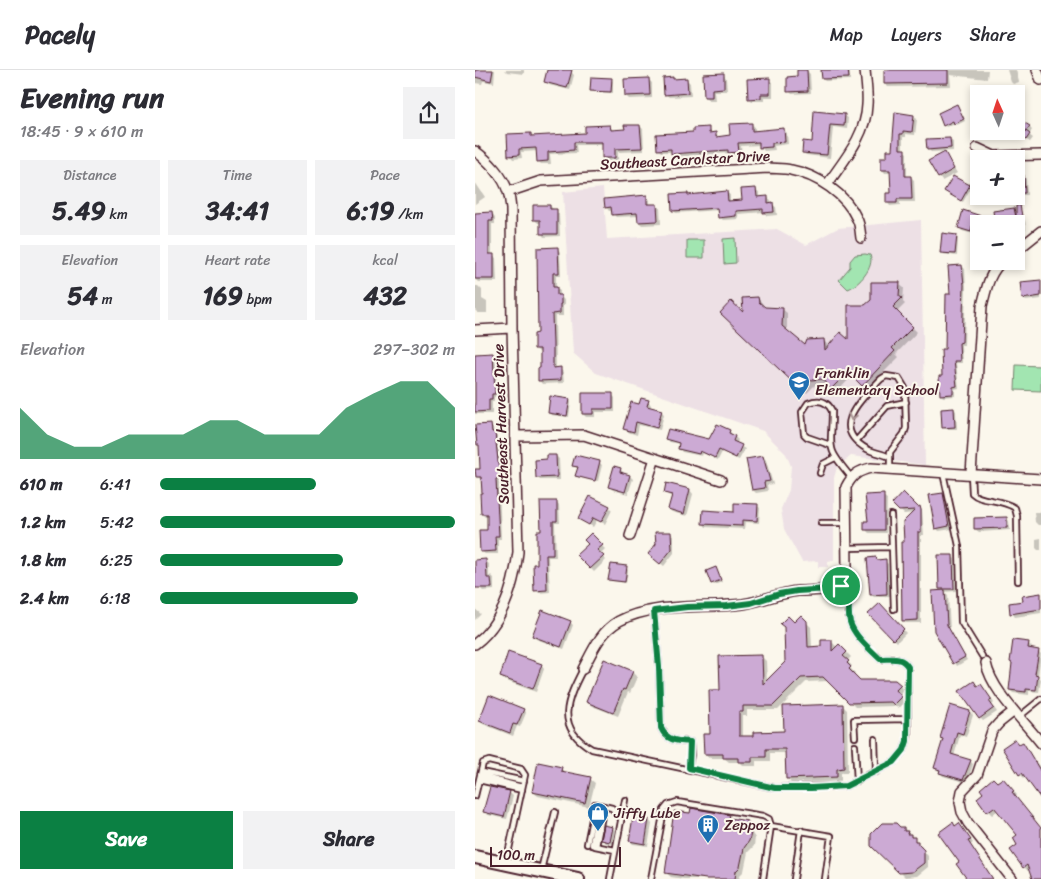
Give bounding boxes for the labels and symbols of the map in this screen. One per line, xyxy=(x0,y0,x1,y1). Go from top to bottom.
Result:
north arrow xyxy=(970,85,1025,140)
street label: Southeast Carolstar Drive xyxy=(599,143,771,177)
street label: Southeast Harvest Drive xyxy=(485,343,517,505)
place label: Franklin Elementary School xyxy=(815,360,940,403)
school or university icon: Franklin Elementary School xyxy=(787,370,811,401)
one-way arrow xyxy=(847,413,858,421)
pin xyxy=(820,565,862,607)
place label: Jiffy Lube xyxy=(613,800,680,826)
shop icon: Jiffy Lube xyxy=(586,801,610,832)
place label: Zeppoz xyxy=(724,812,771,838)
building icon: Zeppoz xyxy=(696,813,720,844)
scale bar xyxy=(490,844,621,867)

